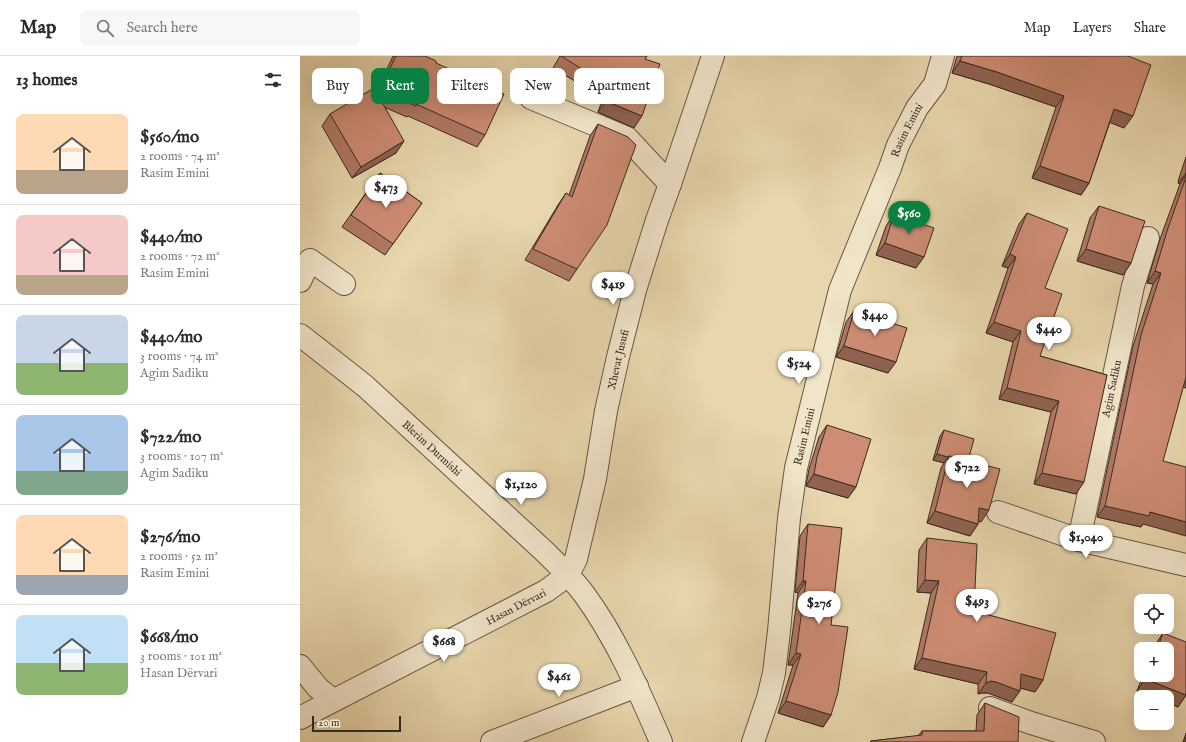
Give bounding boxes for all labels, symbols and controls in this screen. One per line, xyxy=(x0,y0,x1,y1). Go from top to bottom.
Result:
search box xyxy=(80,10,360,46)
text: Map xyxy=(20,16,56,40)
icon: search xyxy=(94,17,116,39)
text: Search here xyxy=(126,18,198,37)
text: Map xyxy=(1024,19,1051,37)
text: Layers xyxy=(1073,19,1112,37)
text: Share xyxy=(1134,19,1166,37)
chip: Buy xyxy=(312,68,363,104)
chip: Rent xyxy=(371,68,429,104)
chip: Filters xyxy=(437,68,502,104)
chip: New xyxy=(510,68,566,104)
chip: Apartment xyxy=(574,68,664,104)
icon: filters xyxy=(262,69,284,91)
text: 13 homes xyxy=(16,70,77,91)
street label: Rasim Emini xyxy=(888,101,926,159)
text: $560/mo xyxy=(140,127,199,148)
icon: home xyxy=(48,130,96,178)
text: 2 rooms · 74 m² xyxy=(140,148,220,165)
text: Rasim Emini xyxy=(140,165,209,182)
pin: $473 xyxy=(362,175,410,209)
text: $473 xyxy=(374,179,398,196)
pin: $560 xyxy=(885,201,933,235)
text: $560 xyxy=(897,205,921,222)
text: $440/mo xyxy=(140,227,202,248)
icon: home xyxy=(48,231,96,279)
text: 2 rooms · 72 m² xyxy=(140,248,220,265)
text: Rasim Emini xyxy=(140,265,209,282)
pin: $419 xyxy=(589,272,637,306)
text: $419 xyxy=(601,276,625,293)
pin: $440 xyxy=(851,303,899,337)
text: $440 xyxy=(862,307,888,324)
pin: $440 xyxy=(1025,317,1073,351)
text: $440 xyxy=(1036,321,1062,338)
text: $440/mo xyxy=(140,327,202,348)
street label: Xhevat Jusufi xyxy=(605,327,633,391)
icon: home xyxy=(48,331,96,379)
text: 3 rooms · 74 m² xyxy=(140,348,219,365)
pin: $524 xyxy=(775,351,823,385)
text: $524 xyxy=(787,355,811,372)
street label: Agim Sadiku xyxy=(1099,358,1125,419)
text: Agim Sadiku xyxy=(140,365,209,382)
street label: Rasim Emini xyxy=(791,406,819,467)
street label: Blerim Durmishi xyxy=(399,418,464,480)
text: $722/mo xyxy=(140,427,201,448)
icon: home xyxy=(48,431,96,479)
text: 3 rooms · 107 m² xyxy=(140,448,223,465)
pin: $722 xyxy=(943,455,991,489)
text: $722 xyxy=(954,459,980,476)
text: Agim Sadiku xyxy=(140,465,209,482)
pin: $1,120 xyxy=(488,472,554,506)
text: $1,120 xyxy=(505,476,537,493)
pin: $1,040 xyxy=(1053,525,1119,559)
text: $276/mo xyxy=(140,527,200,548)
text: $1,040 xyxy=(1069,529,1103,546)
icon: home xyxy=(48,531,96,579)
text: 2 rooms · 52 m² xyxy=(140,548,218,565)
text: Rasim Emini xyxy=(140,565,209,582)
street label: Hasan Dërvari xyxy=(484,586,549,629)
pin: $493 xyxy=(953,589,1001,623)
pin: $276 xyxy=(795,591,843,625)
text: $493 xyxy=(965,593,989,610)
map controls xyxy=(1134,594,1174,730)
button: locate xyxy=(1134,594,1174,634)
text: $276 xyxy=(807,595,831,612)
text: $668/mo xyxy=(140,627,198,648)
pin: $668 xyxy=(420,629,468,663)
icon: home xyxy=(48,631,96,679)
text: $668 xyxy=(432,633,456,650)
button: + xyxy=(1134,642,1174,682)
text: 3 rooms · 101 m² xyxy=(140,648,222,665)
pin: $461 xyxy=(535,664,583,698)
text: Hasan Dërvari xyxy=(140,665,218,682)
text: $461 xyxy=(547,668,571,685)
button: − xyxy=(1134,690,1174,730)
scale bar xyxy=(312,714,401,733)
text: 20 m xyxy=(318,716,339,730)

